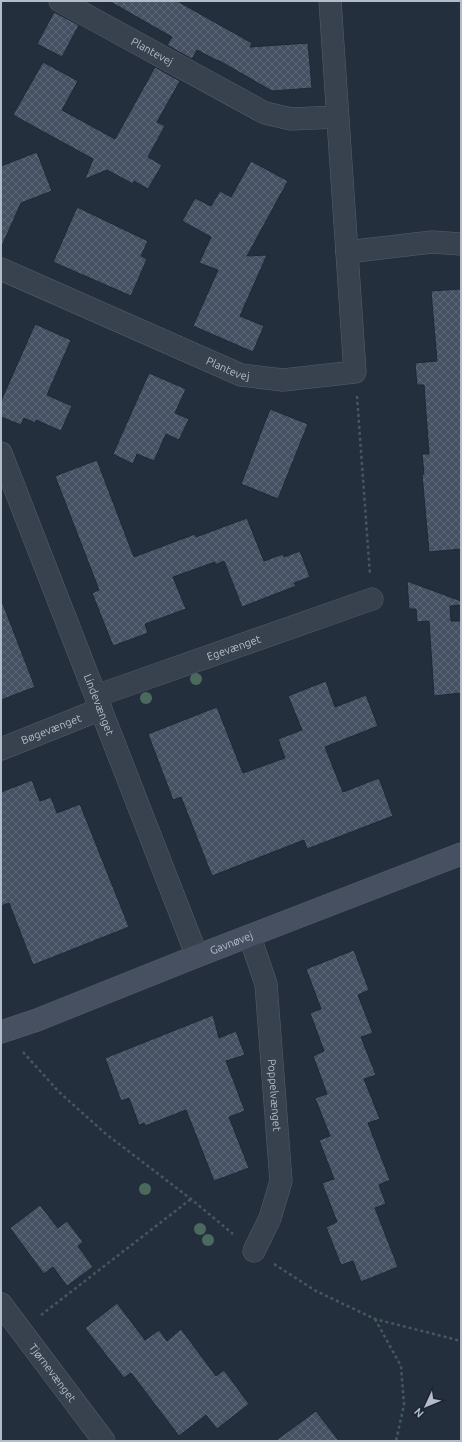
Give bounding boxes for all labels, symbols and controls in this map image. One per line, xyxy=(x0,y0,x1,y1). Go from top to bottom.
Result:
street label: Plantevej xyxy=(129,35,175,68)
street label: Plantevej xyxy=(204,354,250,382)
street label: Egevænget xyxy=(205,632,263,663)
street label: Lindevænget xyxy=(82,672,117,738)
street label: Bøgevænget xyxy=(19,711,84,746)
street label: Gavnøvej xyxy=(208,929,254,956)
street label: Poppelvænget xyxy=(266,1058,283,1132)
street label: Tjørnevænget xyxy=(27,1341,79,1405)
north arrow xyxy=(406,1386,446,1426)
text: N xyxy=(412,1406,426,1420)

